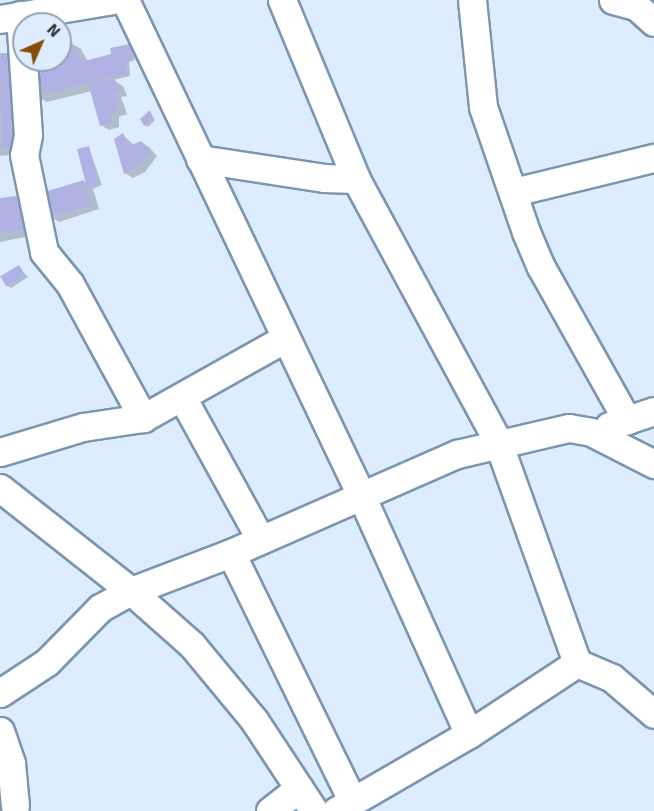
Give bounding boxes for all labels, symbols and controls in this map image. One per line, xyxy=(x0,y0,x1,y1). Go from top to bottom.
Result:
north arrow xyxy=(12,12,72,72)
text: N xyxy=(42,20,64,42)

